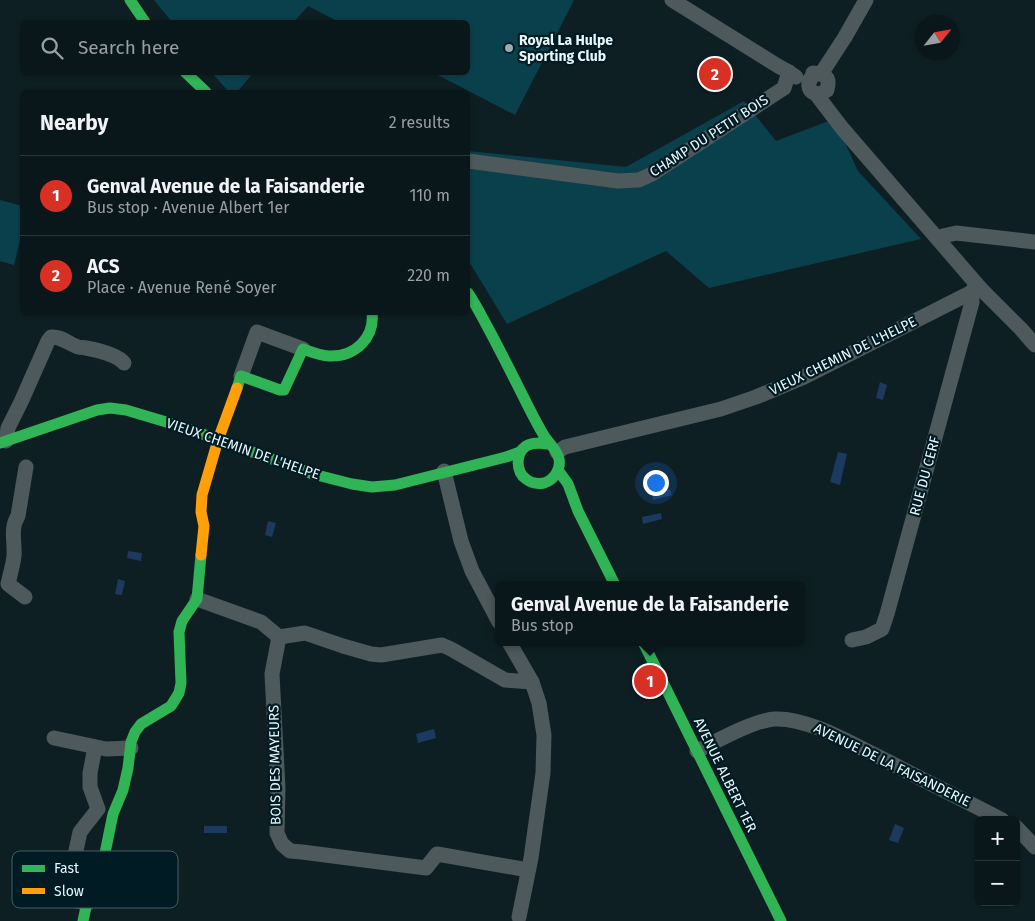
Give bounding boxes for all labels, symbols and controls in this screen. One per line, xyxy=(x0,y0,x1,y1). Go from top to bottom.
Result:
north arrow xyxy=(915,15,960,60)
search box xyxy=(20,20,470,75)
place label: Royal La Hulpe Sporting Club xyxy=(519,32,613,65)
icon: search xyxy=(38,34,66,62)
text: Search here xyxy=(78,36,179,59)
marker: Royal La Hulpe Sporting Club xyxy=(503,42,515,54)
pin: 2 xyxy=(699,55,731,93)
street label: CHAMP DU PETIT BOIS xyxy=(646,91,772,181)
text: Nearby xyxy=(40,110,108,136)
text: 2 results xyxy=(389,113,450,132)
text: Genval Avenue de la Faisanderie xyxy=(87,175,365,198)
text: 1 xyxy=(52,186,60,205)
text: 110 m xyxy=(409,186,450,205)
text: Bus stop · Avenue Albert 1er xyxy=(87,198,289,217)
text: ACS xyxy=(87,255,120,278)
text: 2 xyxy=(52,266,60,285)
text: 220 m xyxy=(407,266,450,285)
text: Place · Avenue René Soyer xyxy=(87,278,276,297)
street label: VIEUX CHEMIN DE L'HELPE xyxy=(767,313,919,399)
street label: VIEUX CHEMIN DE L'HELPE xyxy=(164,415,322,483)
street label: RUE DU CERF xyxy=(906,434,944,518)
your location xyxy=(643,470,669,496)
popup xyxy=(495,581,805,646)
text: Genval Avenue de la Faisanderie xyxy=(511,593,789,616)
text: Bus stop xyxy=(511,616,574,635)
pin: 1 xyxy=(634,662,666,700)
street label: BOIS DES MAYEURS xyxy=(265,704,285,825)
street label: AVENUE ALBERT 1ER xyxy=(690,715,760,836)
street label: AVENUE DE LA FAISANDERIE xyxy=(811,720,973,810)
map controls xyxy=(975,816,1020,906)
button: + xyxy=(975,816,1020,861)
legend xyxy=(12,851,178,908)
text: Fast xyxy=(54,860,80,877)
button: − xyxy=(975,861,1020,906)
text: Slow xyxy=(54,883,84,900)

